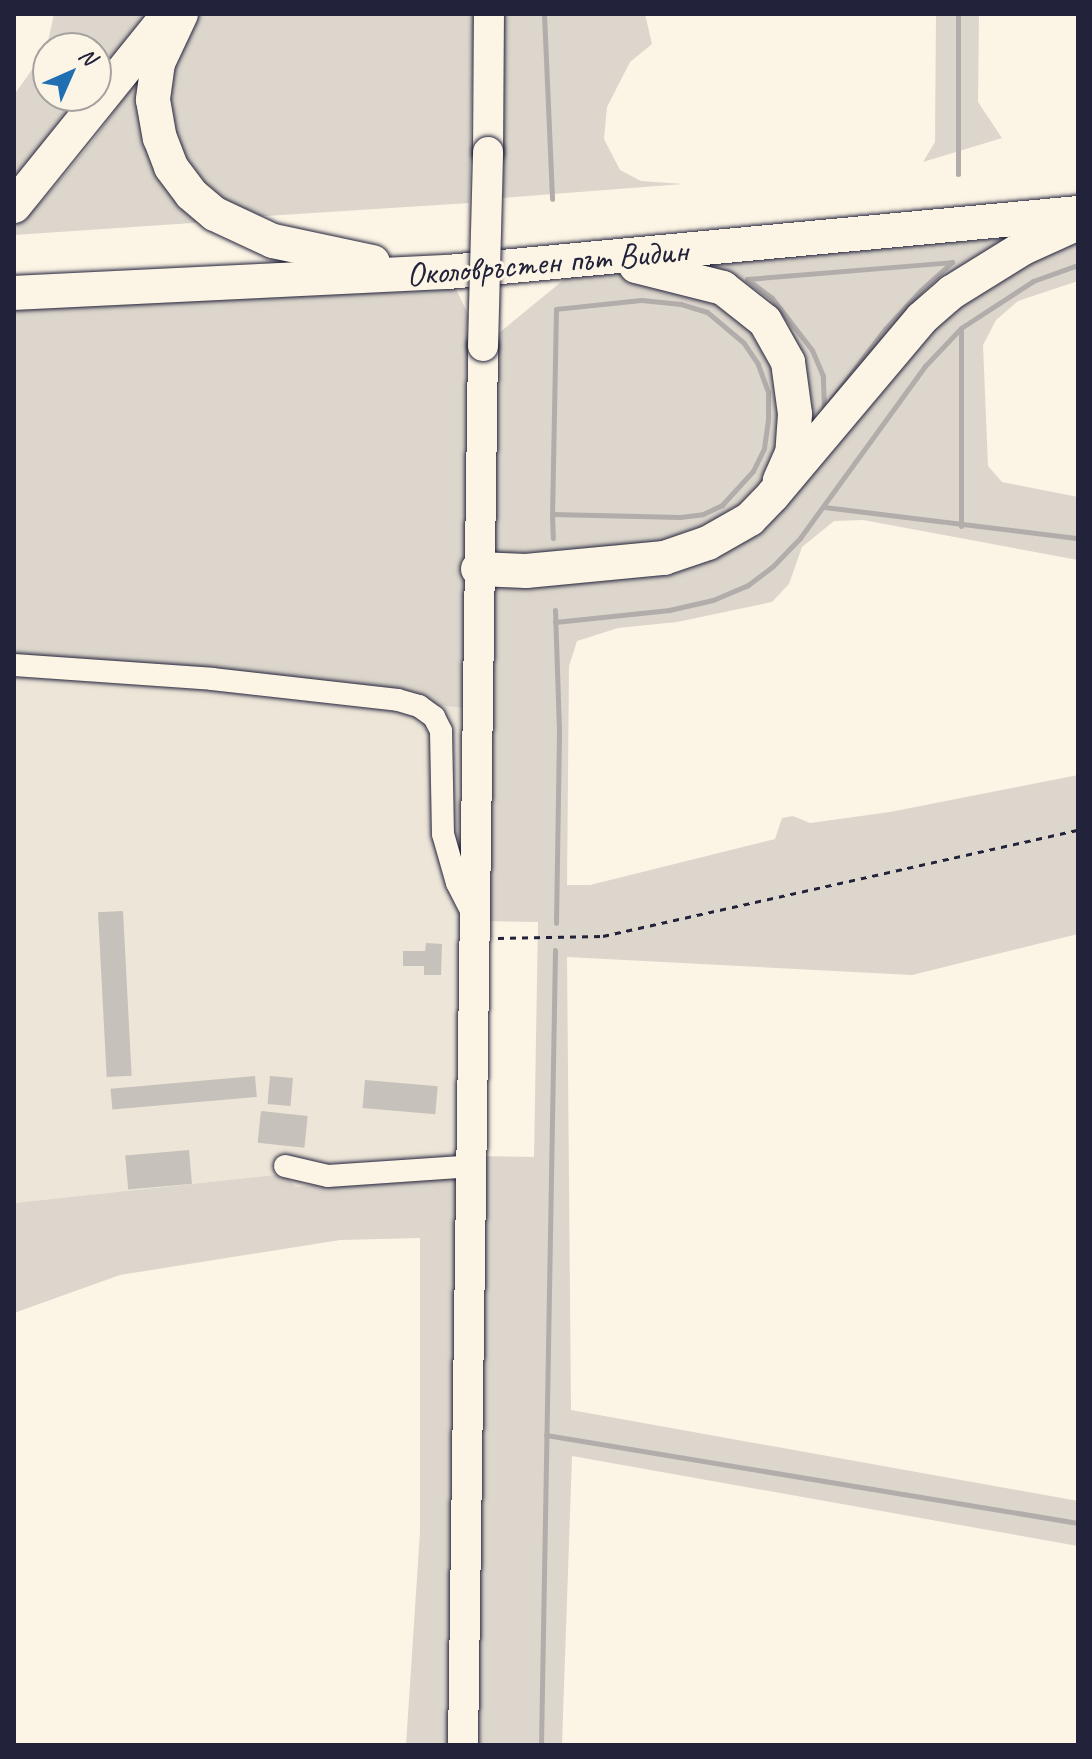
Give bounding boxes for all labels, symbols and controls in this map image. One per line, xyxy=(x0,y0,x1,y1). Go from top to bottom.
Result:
north arrow xyxy=(32,32,112,112)
text: N xyxy=(73,42,102,71)
street label: Околовръстен път Видин xyxy=(404,229,690,295)

